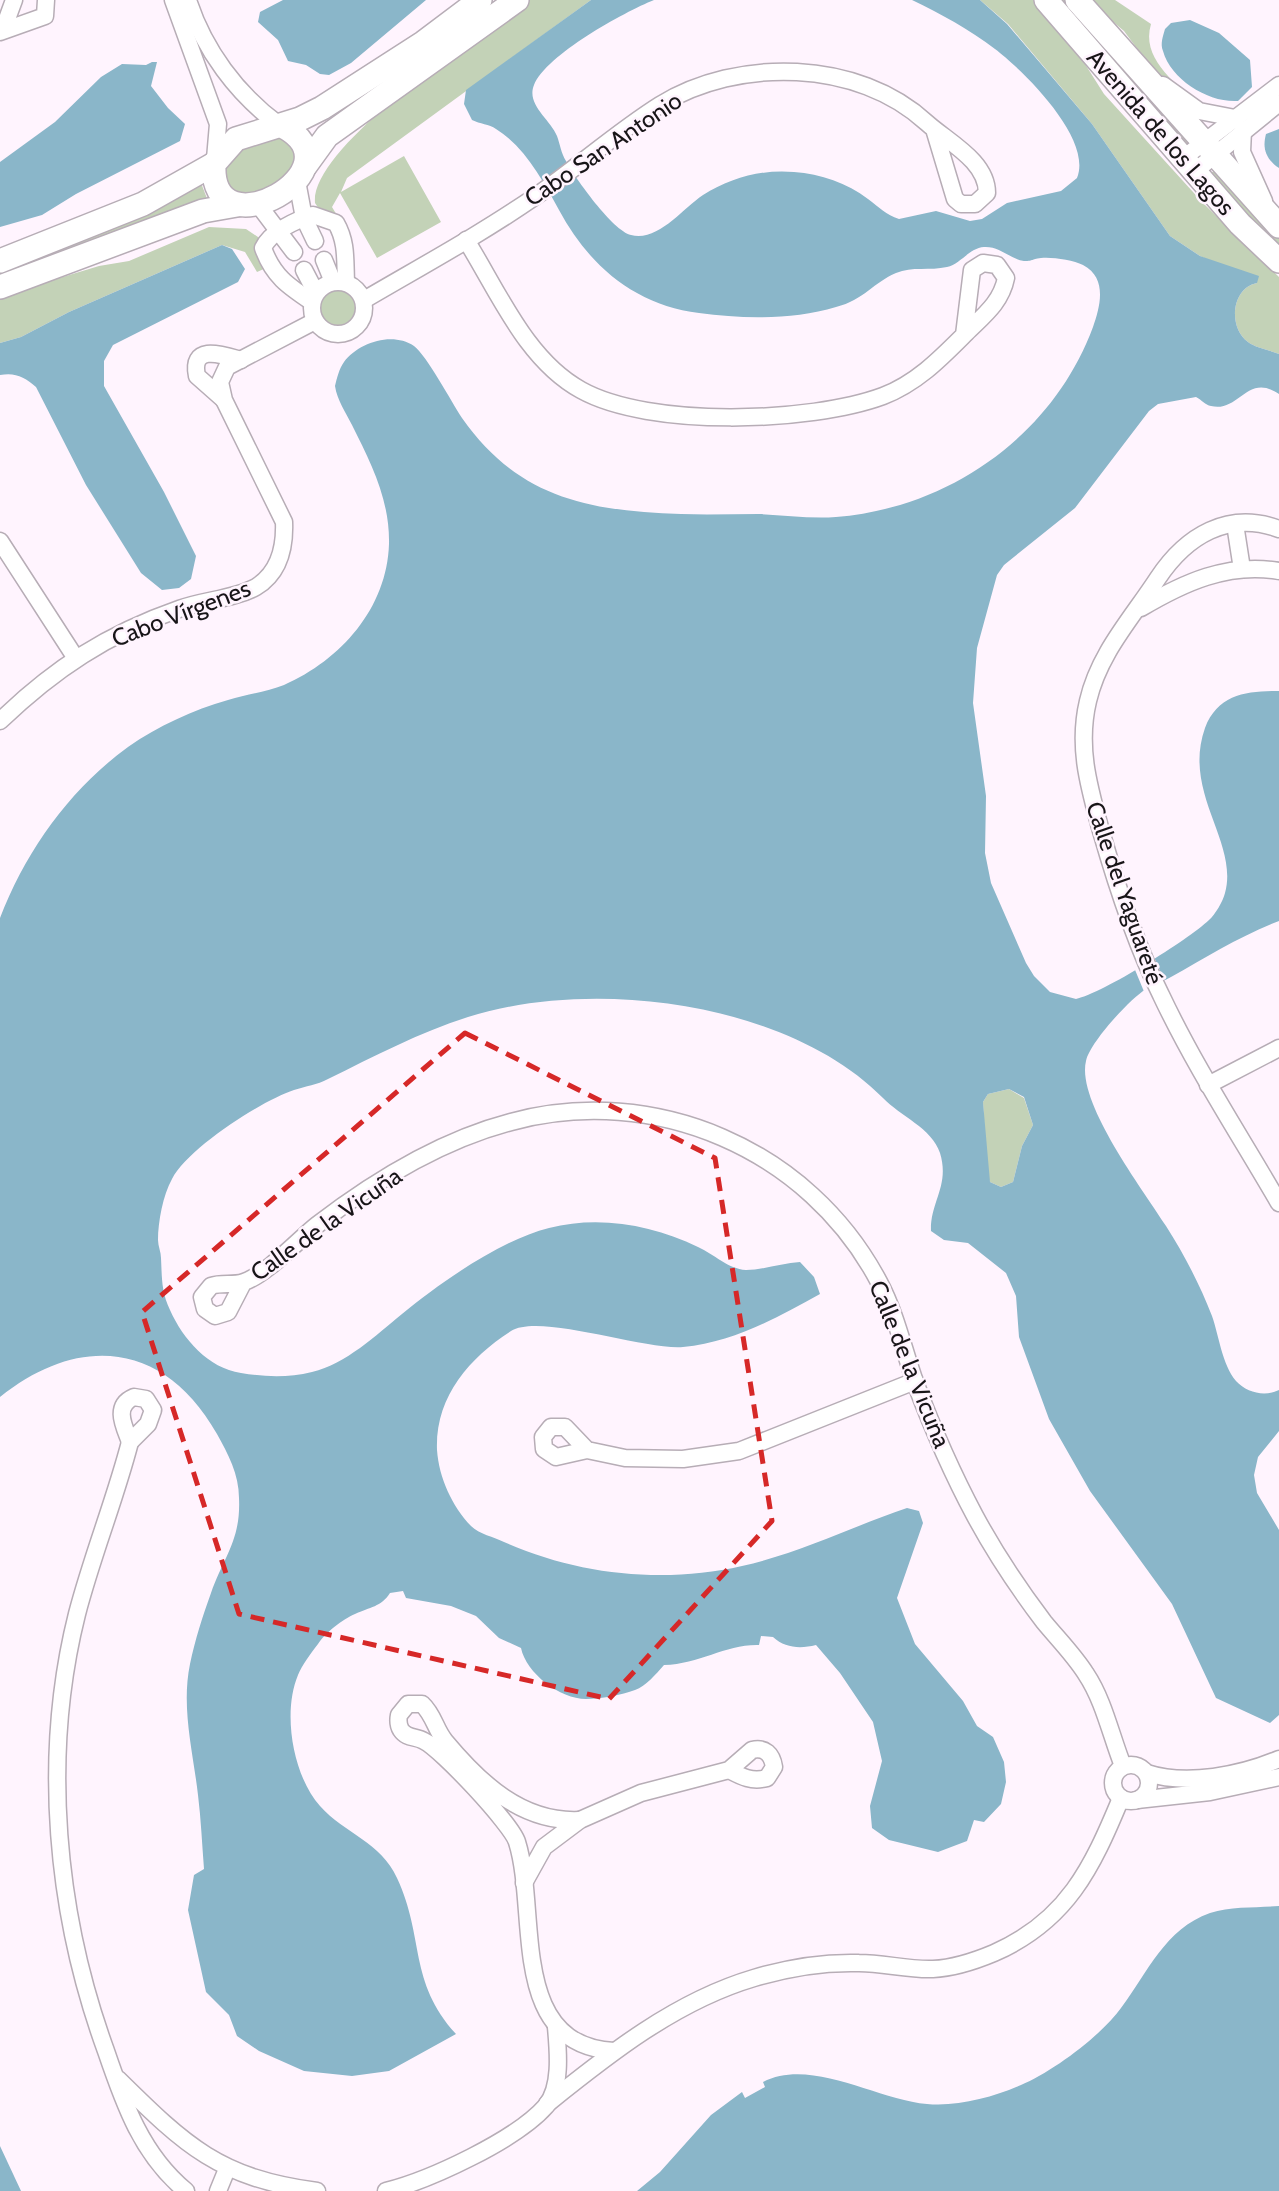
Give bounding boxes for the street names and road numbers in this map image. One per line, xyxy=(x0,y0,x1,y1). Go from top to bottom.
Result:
street label: Avenida de los Lagos xyxy=(1081,43,1241,221)
street label: Cabo San Antonio xyxy=(519,86,687,212)
street label: Cabo Vírgenes xyxy=(107,573,255,653)
street label: Calle del Yaguareté xyxy=(1080,798,1170,988)
street label: Calle de la Vicuña xyxy=(245,1161,408,1287)
street label: Calle de la Vicuña xyxy=(863,1276,957,1452)

